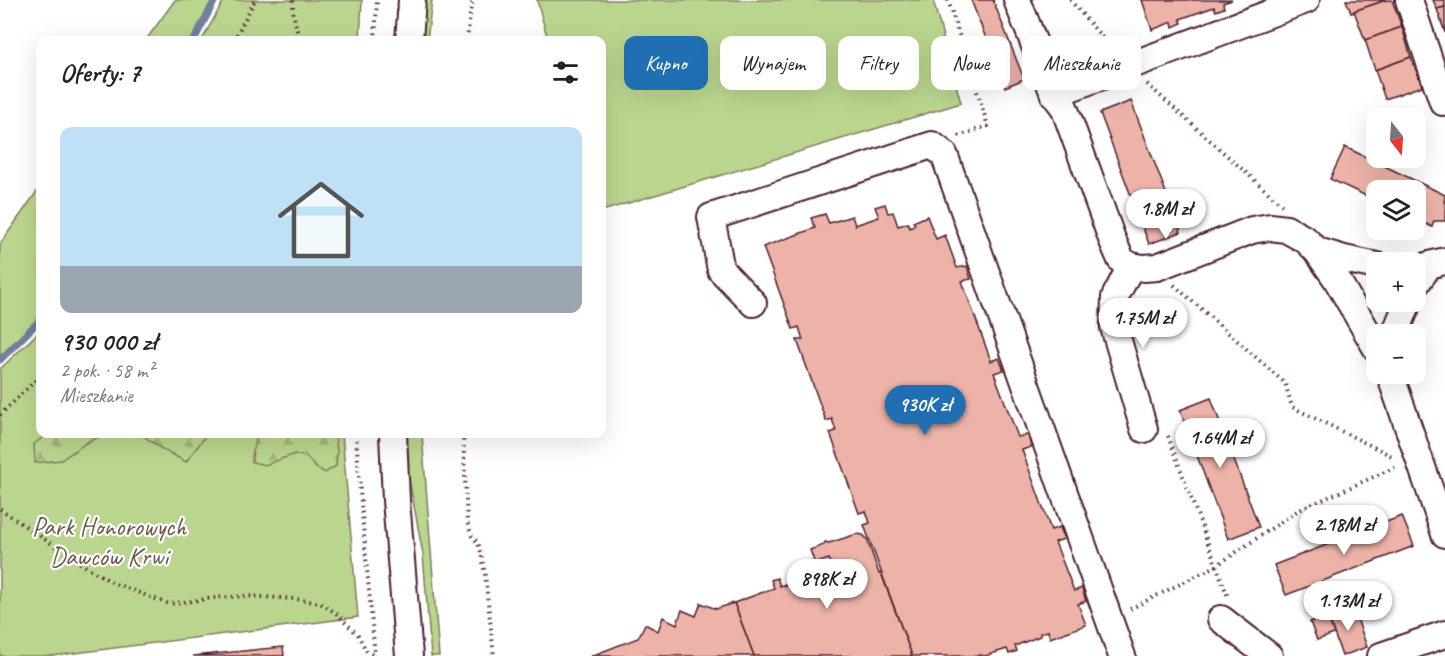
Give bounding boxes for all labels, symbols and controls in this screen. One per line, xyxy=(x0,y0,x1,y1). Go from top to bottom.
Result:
chip: Kupno xyxy=(624,36,708,90)
chip: Wynajem xyxy=(720,36,826,90)
chip: Filtry xyxy=(838,36,919,90)
chip: Nowe xyxy=(931,36,1010,90)
chip: Mieszkanie xyxy=(1022,36,1141,90)
text: Oferty: 7 xyxy=(60,56,140,89)
icon: filters xyxy=(549,56,582,89)
north arrow xyxy=(1366,108,1426,168)
map controls xyxy=(1366,108,1426,384)
icon: home xyxy=(267,166,375,274)
button: layers xyxy=(1366,180,1426,240)
pin: 1.8M zł xyxy=(1111,189,1221,240)
text: 1.8M zł xyxy=(1140,196,1192,221)
button: + xyxy=(1366,252,1426,312)
pin: 1.75M zł xyxy=(1081,298,1205,349)
text: 1.75M zł xyxy=(1113,305,1173,330)
button: − xyxy=(1366,324,1426,384)
text: 930 000 zł xyxy=(60,325,157,358)
text: 2 pok. · 58 m² xyxy=(60,358,154,383)
text: Mieszkanie xyxy=(60,383,133,408)
pin: 930K zł xyxy=(870,385,980,436)
text: 930K zł xyxy=(899,392,951,417)
pin: 1.64M zł xyxy=(1158,418,1282,469)
text: 1.64M zł xyxy=(1189,425,1251,450)
pin: 2.18M zł xyxy=(1282,505,1406,556)
park label: Park Honorowych Dawców Krwi xyxy=(32,510,187,573)
text: 2.18M zł xyxy=(1313,512,1375,537)
pin: 898K zł xyxy=(772,559,882,610)
text: 898K zł xyxy=(801,566,853,591)
pin: 1.13M zł xyxy=(1286,581,1410,632)
text: 1.13M zł xyxy=(1317,588,1379,613)

